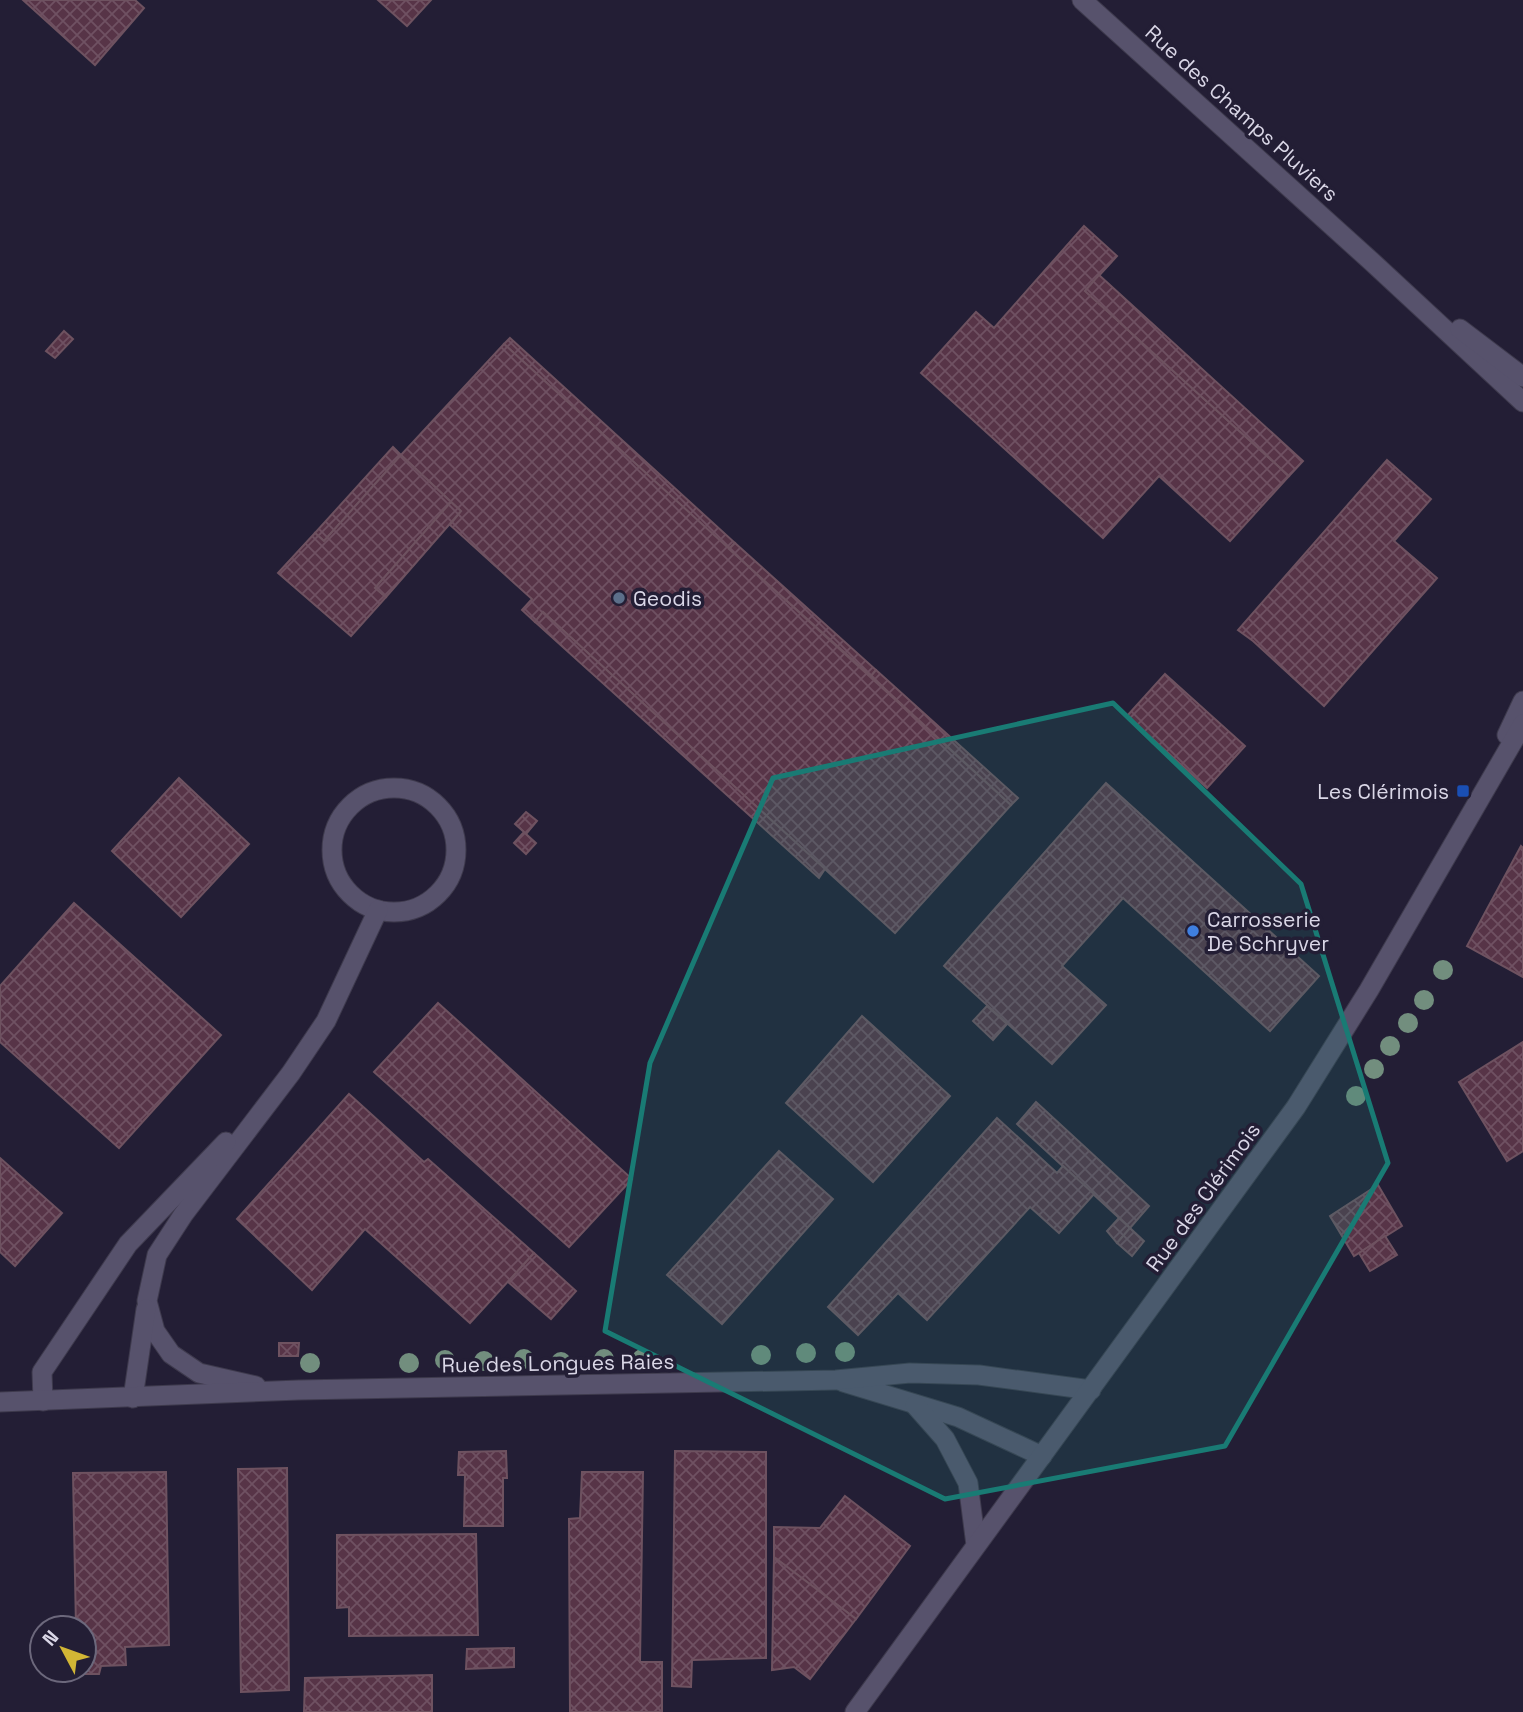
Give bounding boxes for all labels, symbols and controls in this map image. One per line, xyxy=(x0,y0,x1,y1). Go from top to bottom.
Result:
street label: Rue des Champs Pluviers xyxy=(1140,19,1344,207)
place label: Geodis xyxy=(633,585,702,612)
marker: Geodis xyxy=(611,590,627,606)
place label: Les Clérimois xyxy=(1317,778,1449,805)
marker: Les Clérimois xyxy=(1455,783,1471,799)
place label: Carrosserie De Schryver xyxy=(1207,906,1329,957)
marker: Carrosserie De Schryver xyxy=(1185,923,1201,939)
street label: Rue des Clérimois xyxy=(1140,1117,1266,1277)
street label: Rue des Longues Raies xyxy=(441,1347,675,1379)
north arrow xyxy=(28,1614,98,1684)
text: N xyxy=(37,1625,64,1651)

